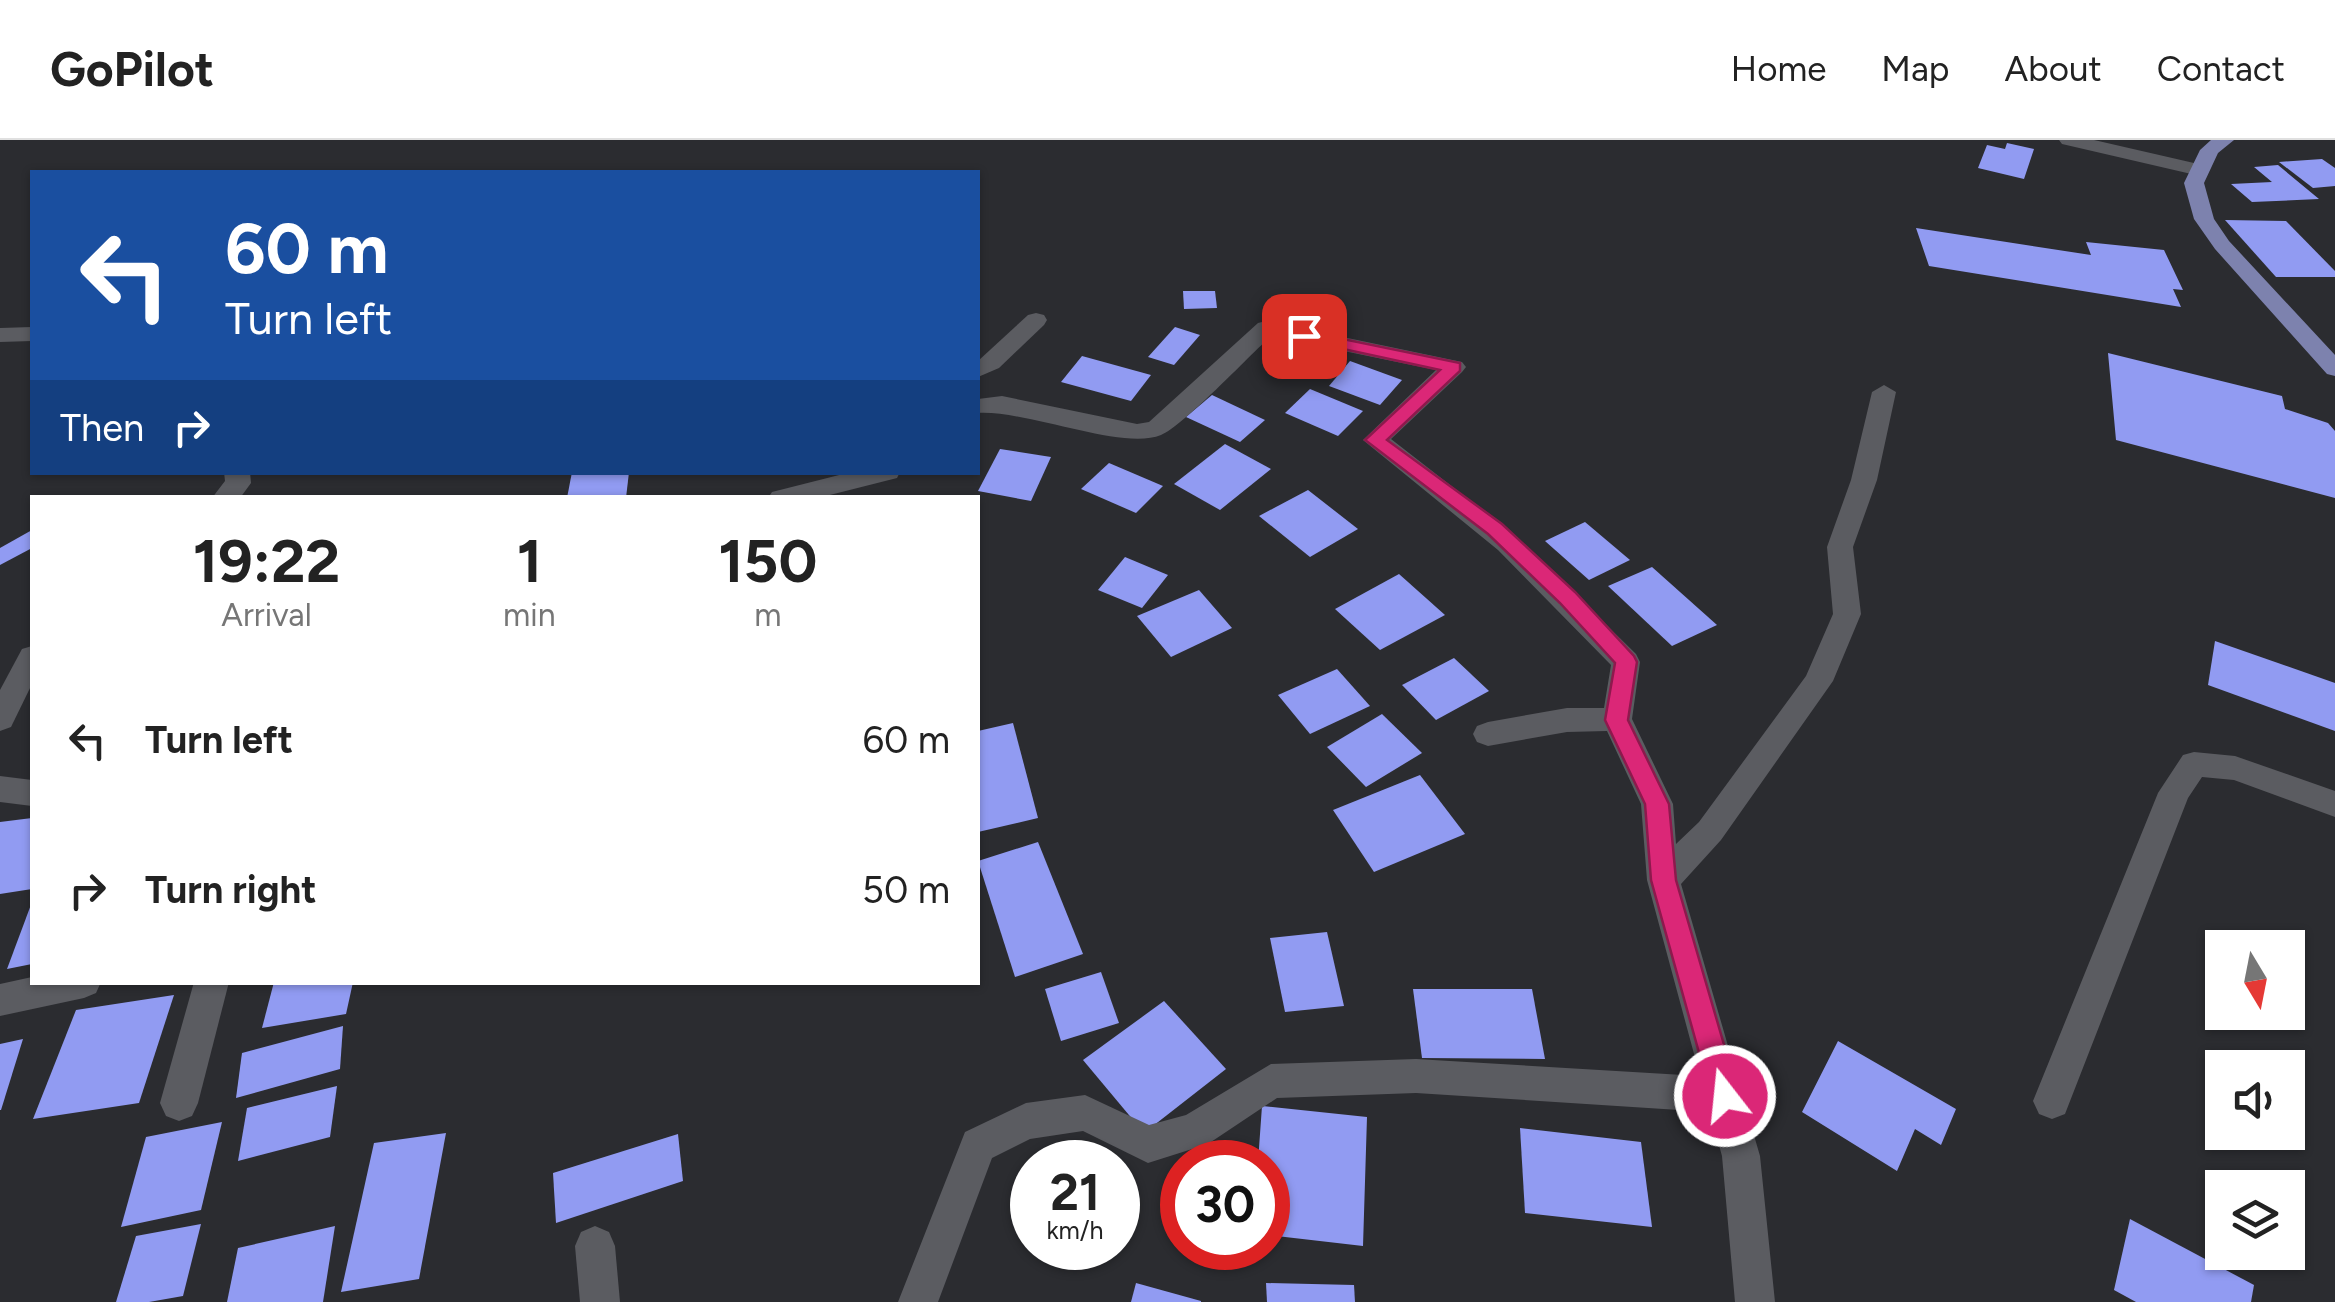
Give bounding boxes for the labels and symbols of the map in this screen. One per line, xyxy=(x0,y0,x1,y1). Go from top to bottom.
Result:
pin xyxy=(1262,294,1347,379)
north arrow xyxy=(2205,930,2305,1030)
position arrow xyxy=(1673,1044,1777,1148)
speed limit sign: 30 xyxy=(1160,1140,1290,1270)

